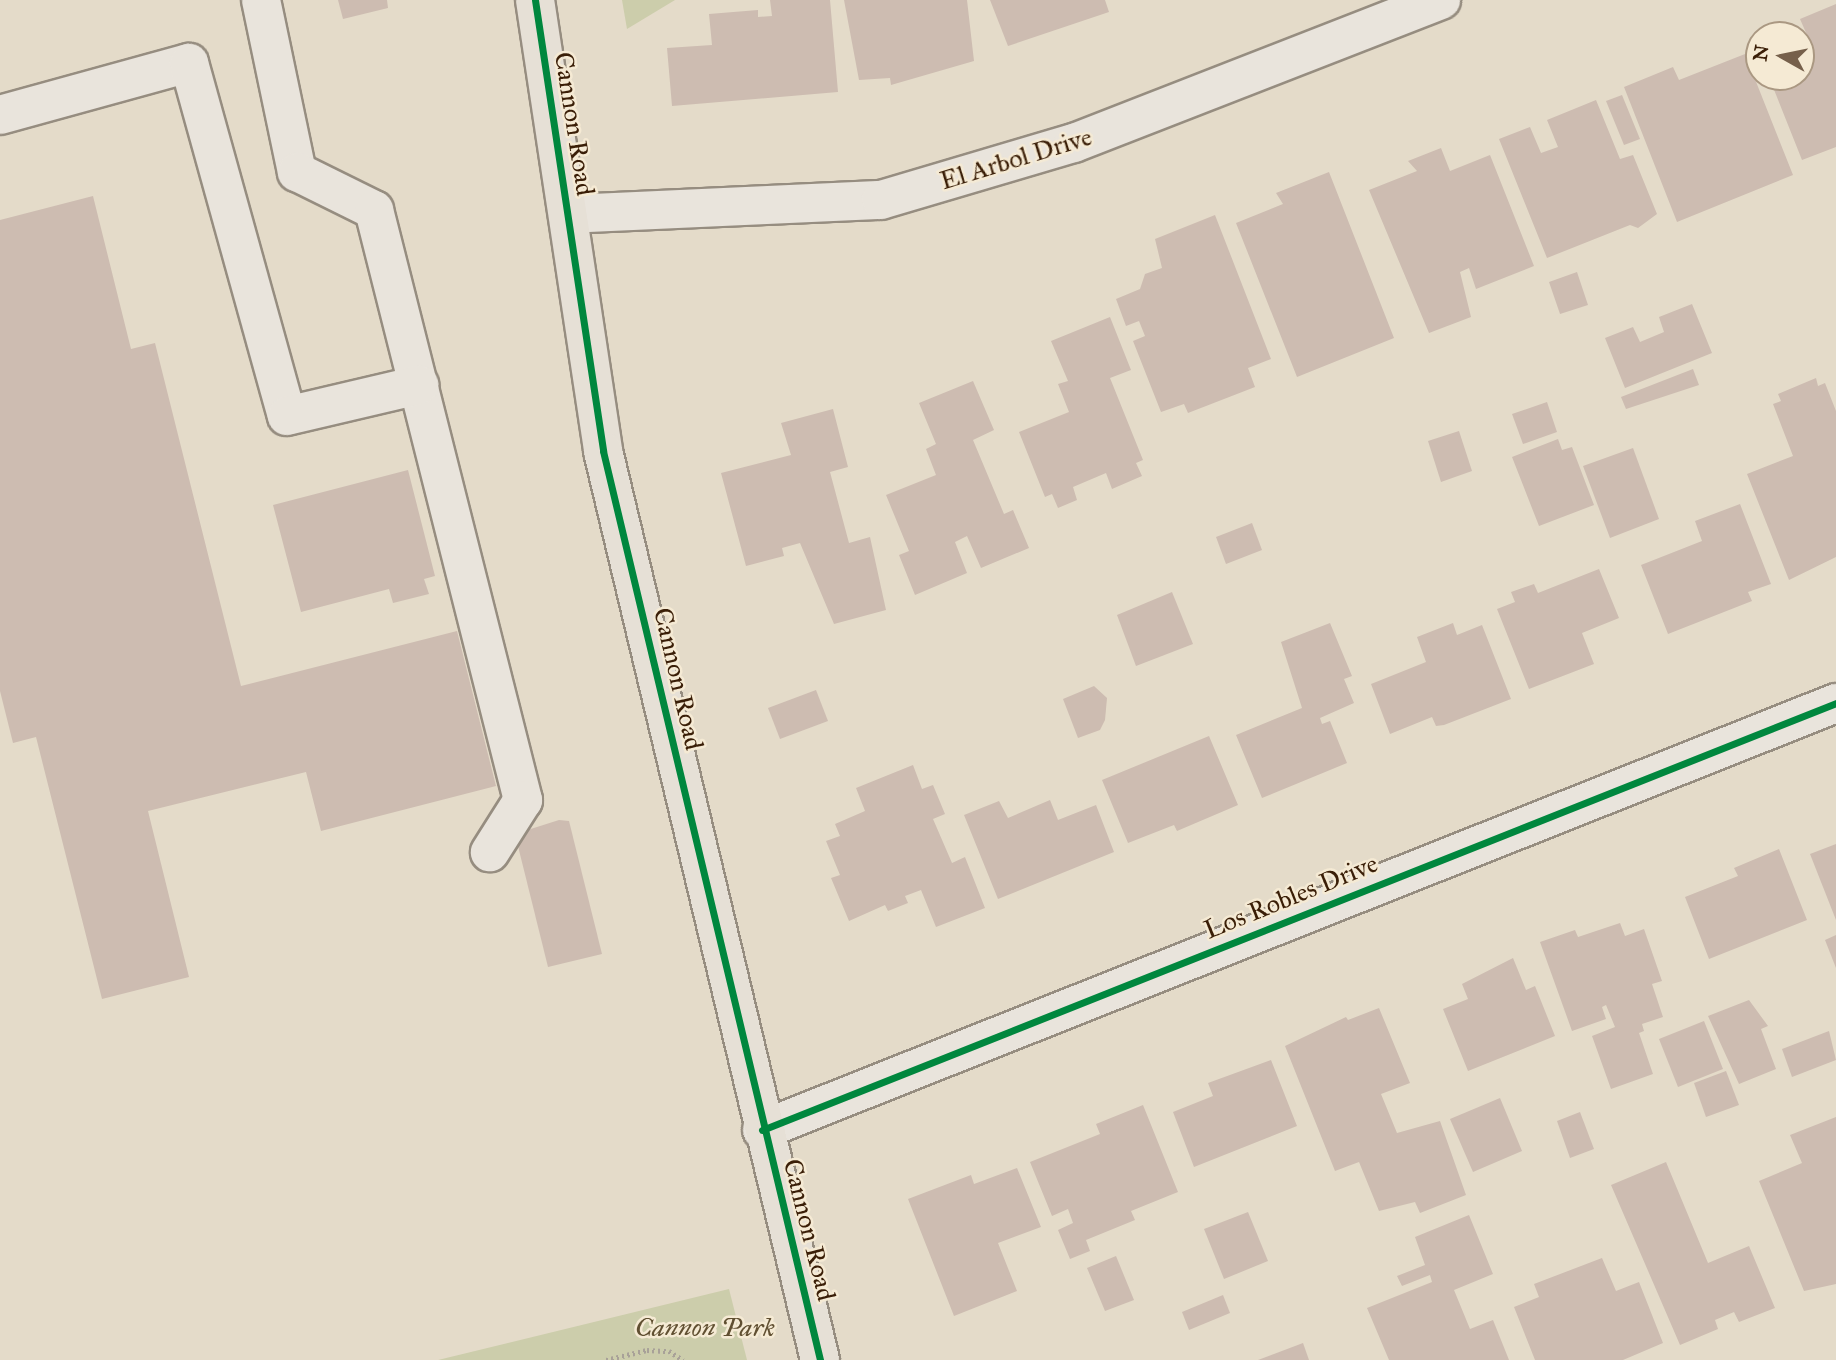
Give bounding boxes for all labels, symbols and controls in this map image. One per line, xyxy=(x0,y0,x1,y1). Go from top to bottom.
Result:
north arrow xyxy=(1745,21,1815,91)
text: N xyxy=(1748,43,1773,63)
street label: Cannon Road xyxy=(547,50,601,198)
street label: El Arbol Drive xyxy=(936,121,1096,197)
street label: Cannon Road xyxy=(646,605,710,753)
street label: Los Robles Drive xyxy=(1200,848,1382,946)
street label: Cannon Road xyxy=(776,1156,842,1304)
park label: Cannon Park xyxy=(635,1312,775,1344)

